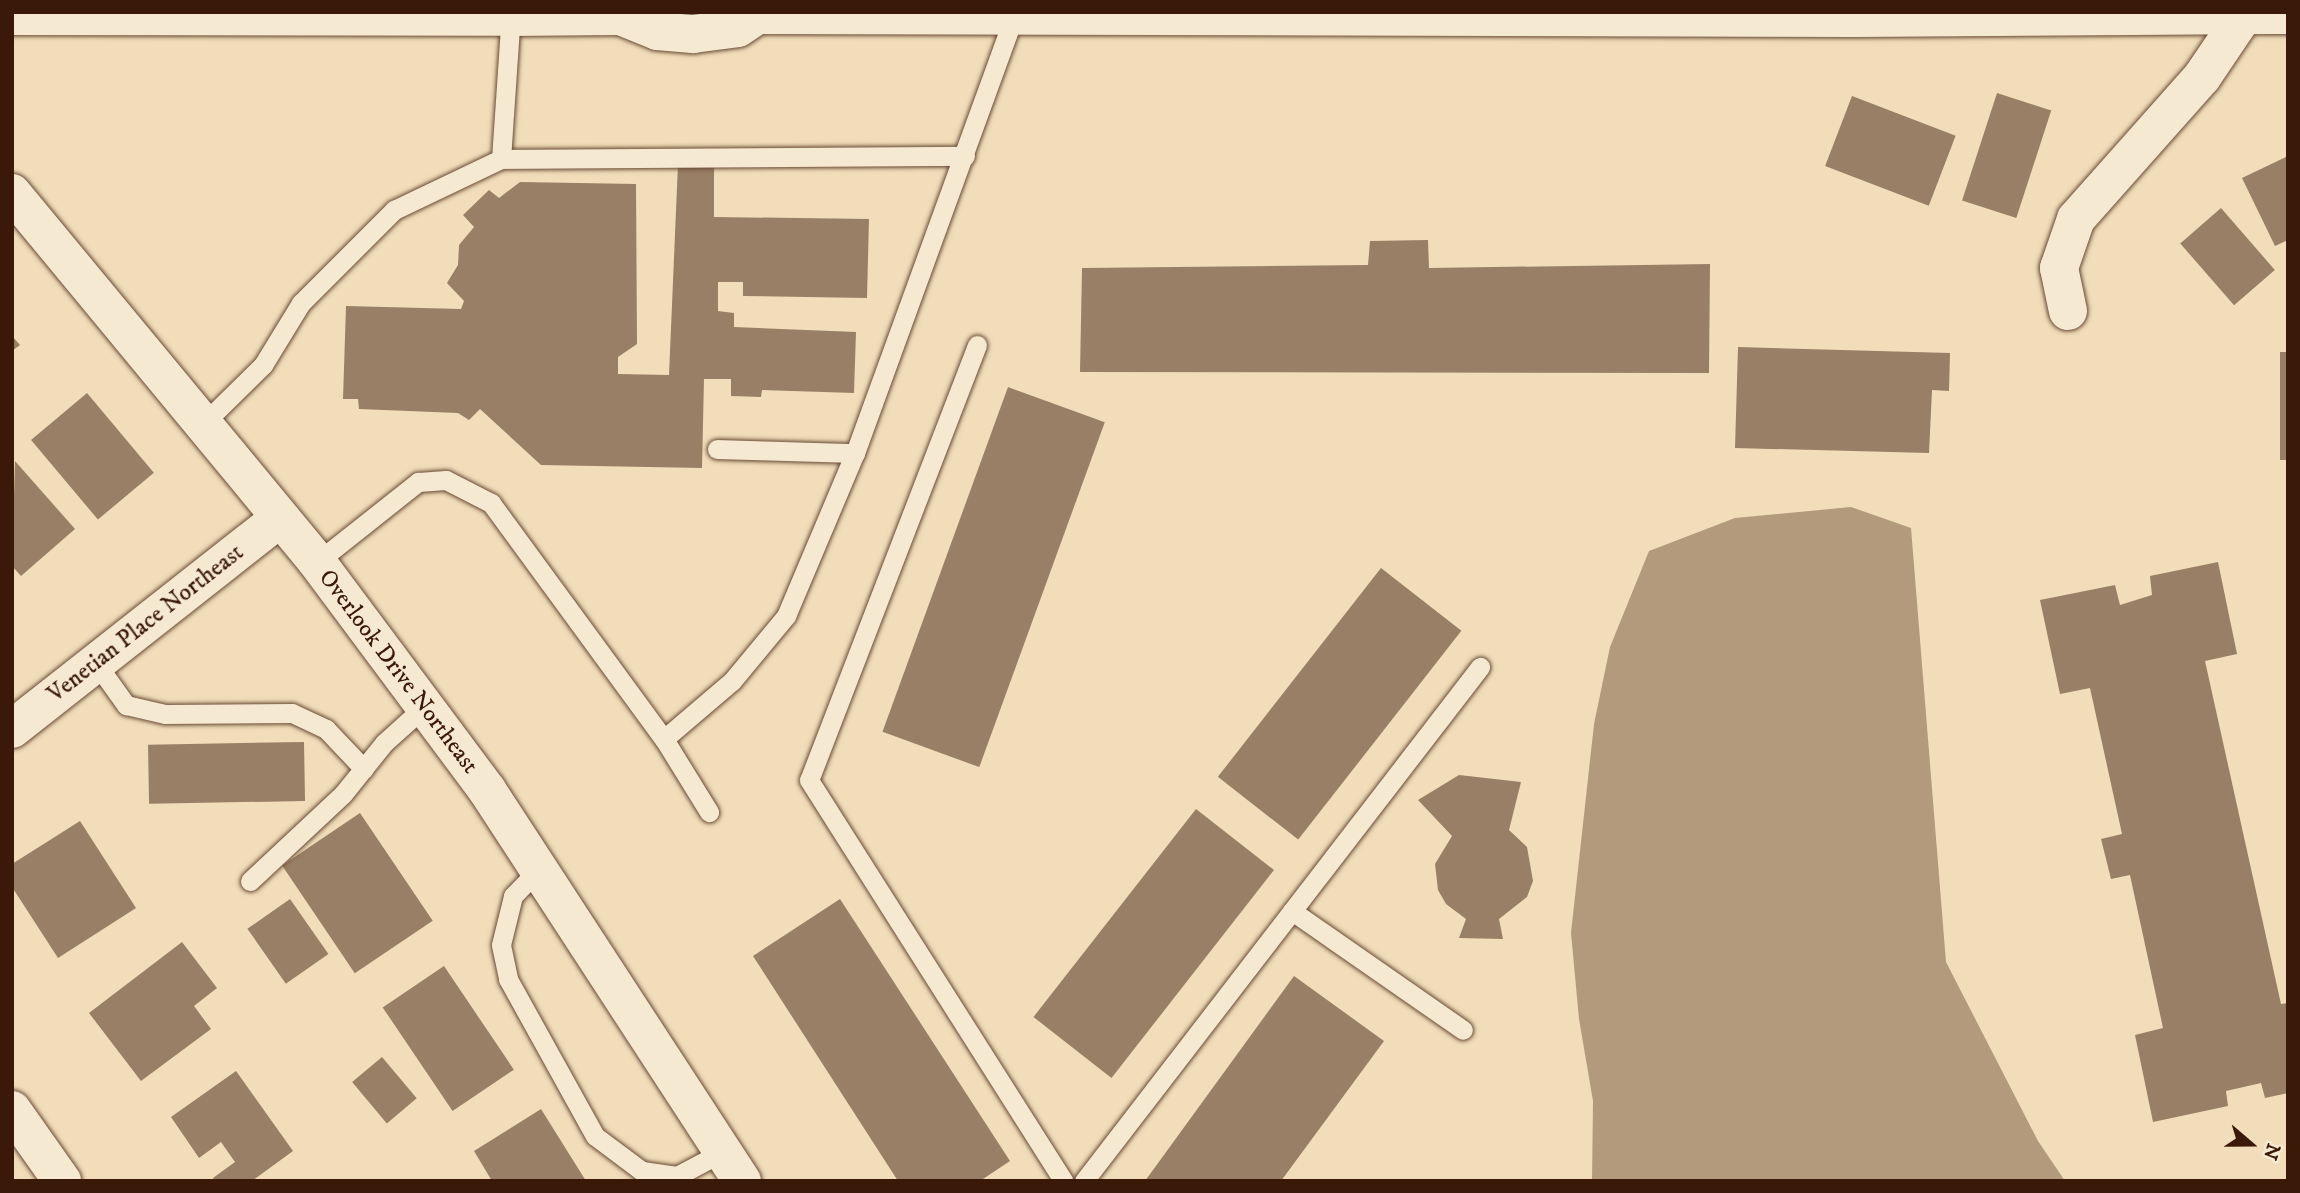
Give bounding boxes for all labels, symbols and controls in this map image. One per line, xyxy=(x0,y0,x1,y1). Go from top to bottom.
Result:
street label: Venetian Place Northeast xyxy=(42,539,250,709)
street label: Overlook Drive Northeast xyxy=(312,564,484,780)
north arrow xyxy=(2216,1109,2286,1179)
text: N xyxy=(2258,1140,2285,1163)

